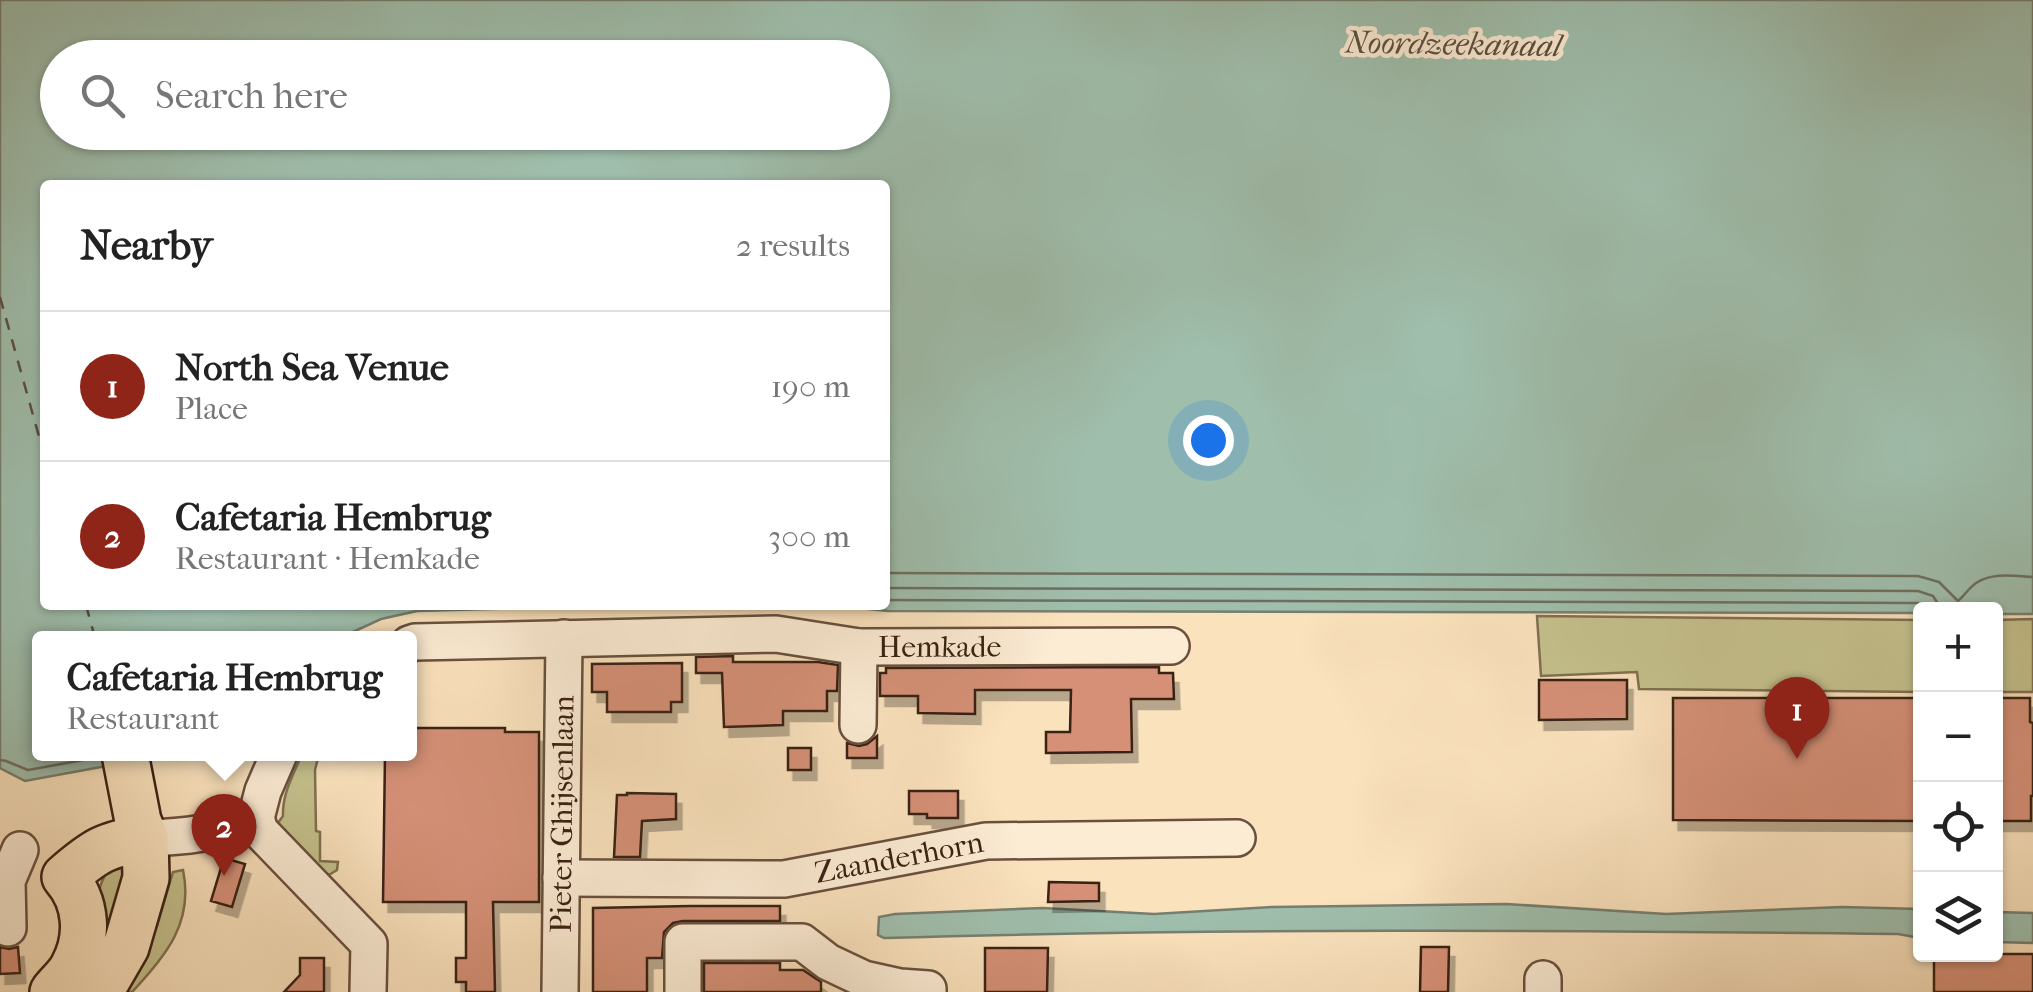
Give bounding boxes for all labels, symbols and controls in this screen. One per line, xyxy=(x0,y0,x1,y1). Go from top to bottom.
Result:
water label: Noordzeekanaal xyxy=(1344,24,1564,64)
search box xyxy=(40,40,890,150)
icon: search xyxy=(75,68,130,123)
text: Search here xyxy=(155,73,348,118)
text: Nearby xyxy=(80,221,212,270)
text: 2 results xyxy=(736,227,850,264)
text: North Sea Venue xyxy=(175,345,449,390)
text: 1 xyxy=(107,368,118,405)
text: 190 m xyxy=(771,368,850,405)
text: Place xyxy=(175,390,248,427)
your location xyxy=(1183,415,1234,466)
text: Cafetaria Hembrug xyxy=(175,495,491,540)
text: 2 xyxy=(104,518,121,555)
text: 300 m xyxy=(768,518,850,555)
text: Restaurant · Hemkade xyxy=(175,540,480,577)
map controls xyxy=(1913,602,2003,962)
button: + xyxy=(1913,602,2003,692)
street label: Hemkade xyxy=(878,629,1002,664)
popup xyxy=(32,631,417,761)
text: Cafetaria Hembrug xyxy=(67,655,382,700)
pin: 1 xyxy=(1764,676,1830,759)
button: − xyxy=(1913,692,2003,782)
street label: Pieter Ghijsenlaan xyxy=(543,694,581,933)
text: Restaurant xyxy=(67,700,219,737)
button: locate xyxy=(1913,782,2003,872)
pin: 2 xyxy=(192,794,256,876)
street label: Zaanderhorn xyxy=(812,824,987,890)
button: layers xyxy=(1913,872,2003,962)

